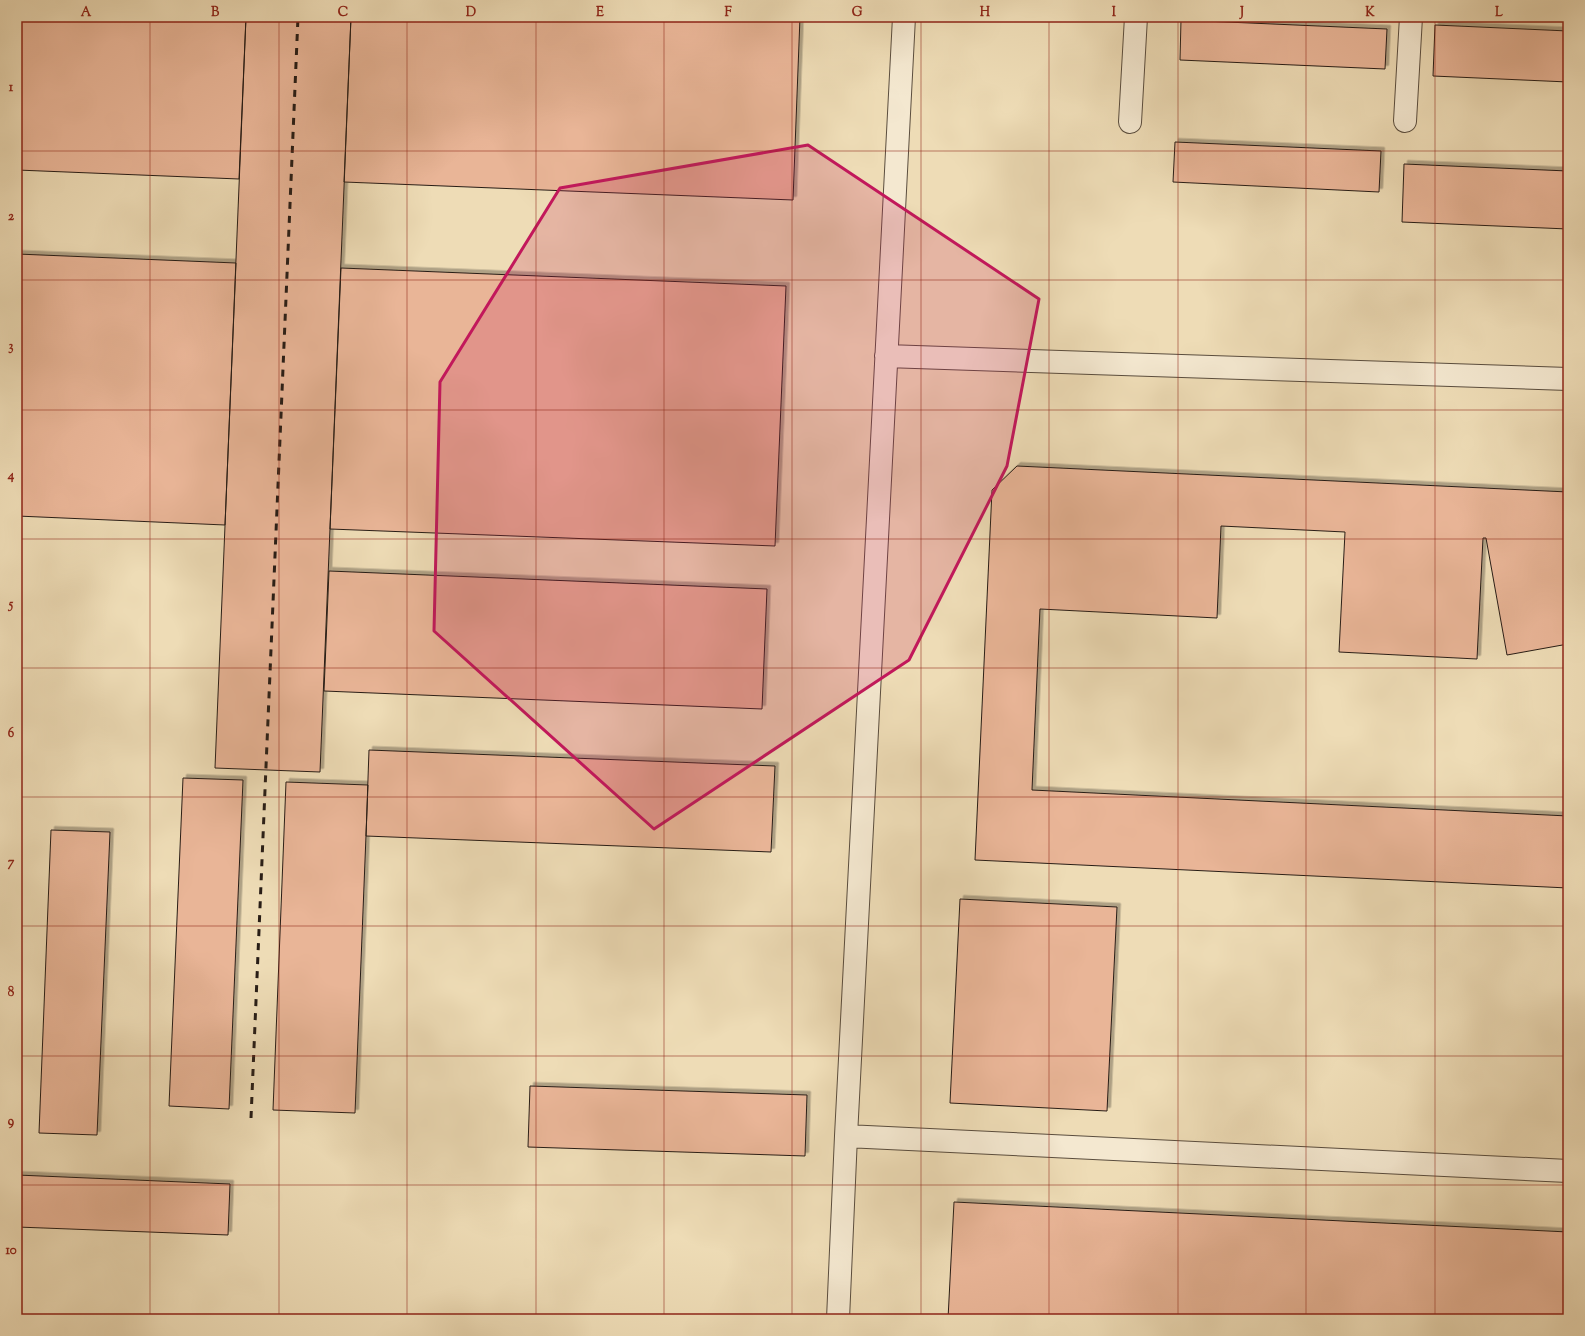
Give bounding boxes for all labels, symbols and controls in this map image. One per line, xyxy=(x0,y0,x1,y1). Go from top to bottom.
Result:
text: A xyxy=(81,4,92,22)
text: B xyxy=(211,4,220,22)
text: C xyxy=(338,4,348,22)
text: D xyxy=(466,4,476,22)
text: E xyxy=(596,4,604,22)
text: F xyxy=(724,4,732,22)
text: G xyxy=(852,4,863,22)
text: H xyxy=(980,4,991,22)
text: I xyxy=(1112,4,1117,22)
text: J xyxy=(1239,4,1244,22)
text: K xyxy=(1365,4,1375,22)
text: L xyxy=(1495,4,1503,22)
text: 1 xyxy=(9,79,14,97)
text: 2 xyxy=(8,208,15,226)
text: 3 xyxy=(8,338,14,356)
text: 4 xyxy=(7,467,15,485)
text: 5 xyxy=(8,596,14,614)
text: 6 xyxy=(8,725,15,743)
text: 7 xyxy=(8,854,15,872)
text: 8 xyxy=(8,984,15,1002)
text: 9 xyxy=(8,1113,15,1131)
text: 10 xyxy=(5,1242,17,1260)

